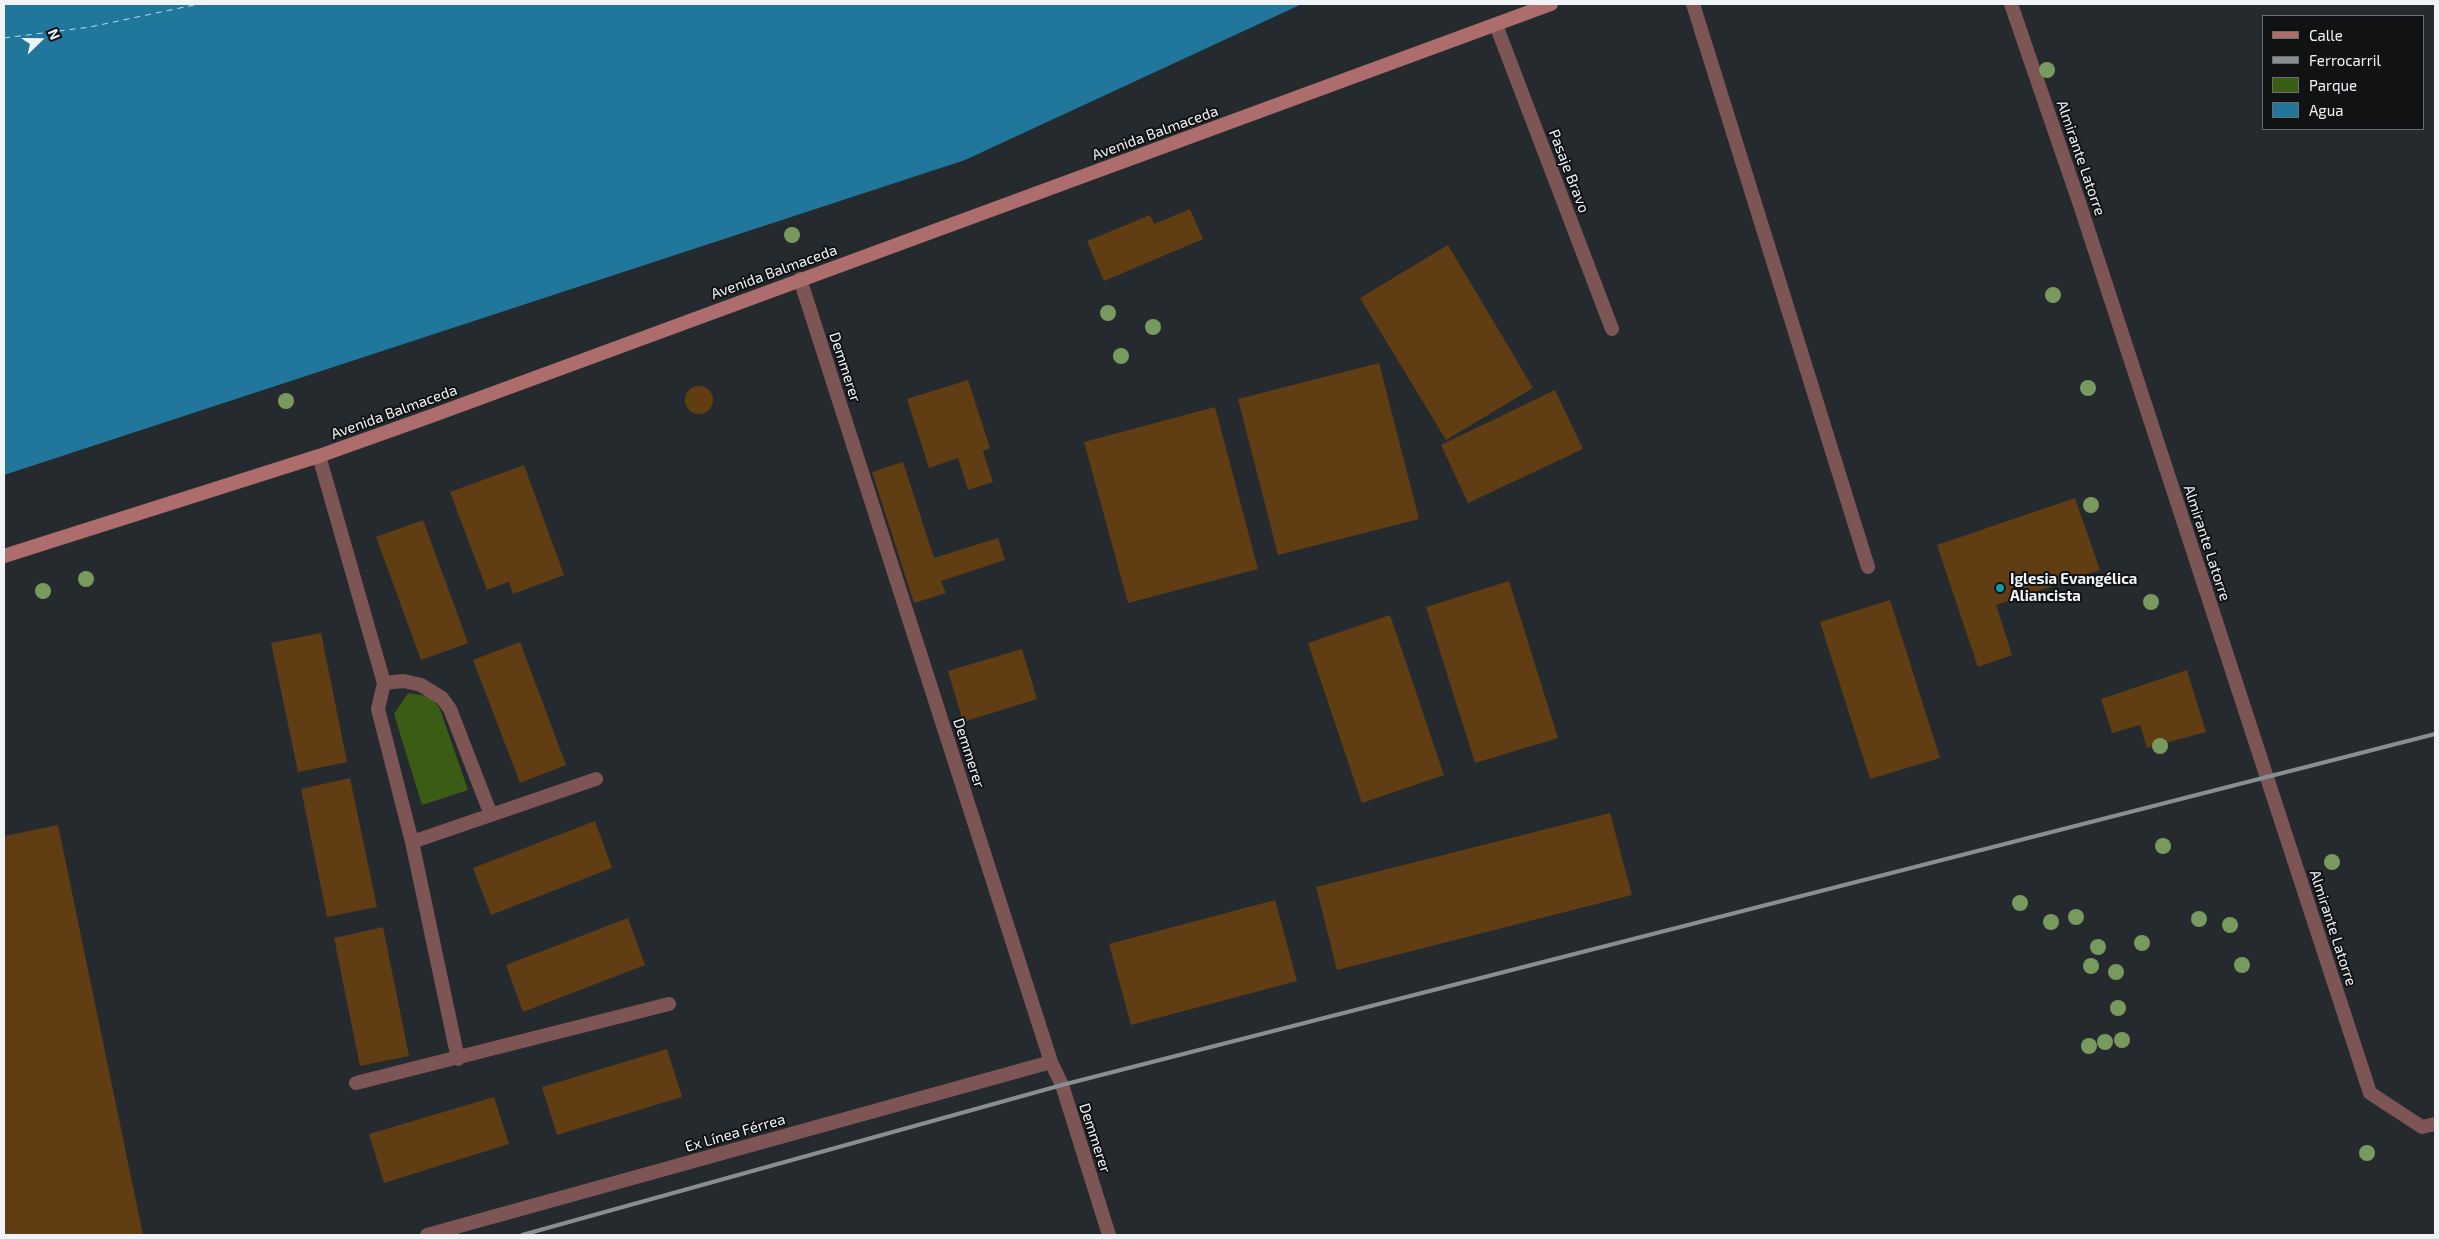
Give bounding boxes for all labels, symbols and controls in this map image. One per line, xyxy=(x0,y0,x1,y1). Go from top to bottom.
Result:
north arrow xyxy=(15,15,65,65)
legend xyxy=(2262,15,2424,130)
text: N xyxy=(45,26,64,42)
text: Calle xyxy=(2309,26,2343,44)
text: Ferrocarril xyxy=(2309,51,2381,69)
text: Parque xyxy=(2309,76,2357,94)
street label: Almirante Latorre xyxy=(2053,98,2109,218)
text: Agua xyxy=(2309,101,2344,119)
street label: Avenida Balmaceda xyxy=(1089,102,1221,164)
street label: Pasaje Bravo xyxy=(1545,127,1593,215)
street label: Avenida Balmaceda xyxy=(708,241,840,303)
street label: Demmerer xyxy=(825,330,865,404)
street label: Avenida Balmaceda xyxy=(328,381,460,443)
street label: Almirante Latorre xyxy=(2180,483,2234,603)
place label: Iglesia Evangélica Aliancista xyxy=(2010,570,2137,605)
marker: Iglesia Evangélica Aliancista xyxy=(1994,582,2006,594)
street label: Demmerer xyxy=(949,716,989,790)
street label: Almirante Latorre xyxy=(2306,868,2360,988)
street label: Demmerer xyxy=(1075,1101,1115,1175)
street label: Ex Línea Férrea xyxy=(683,1110,787,1156)

